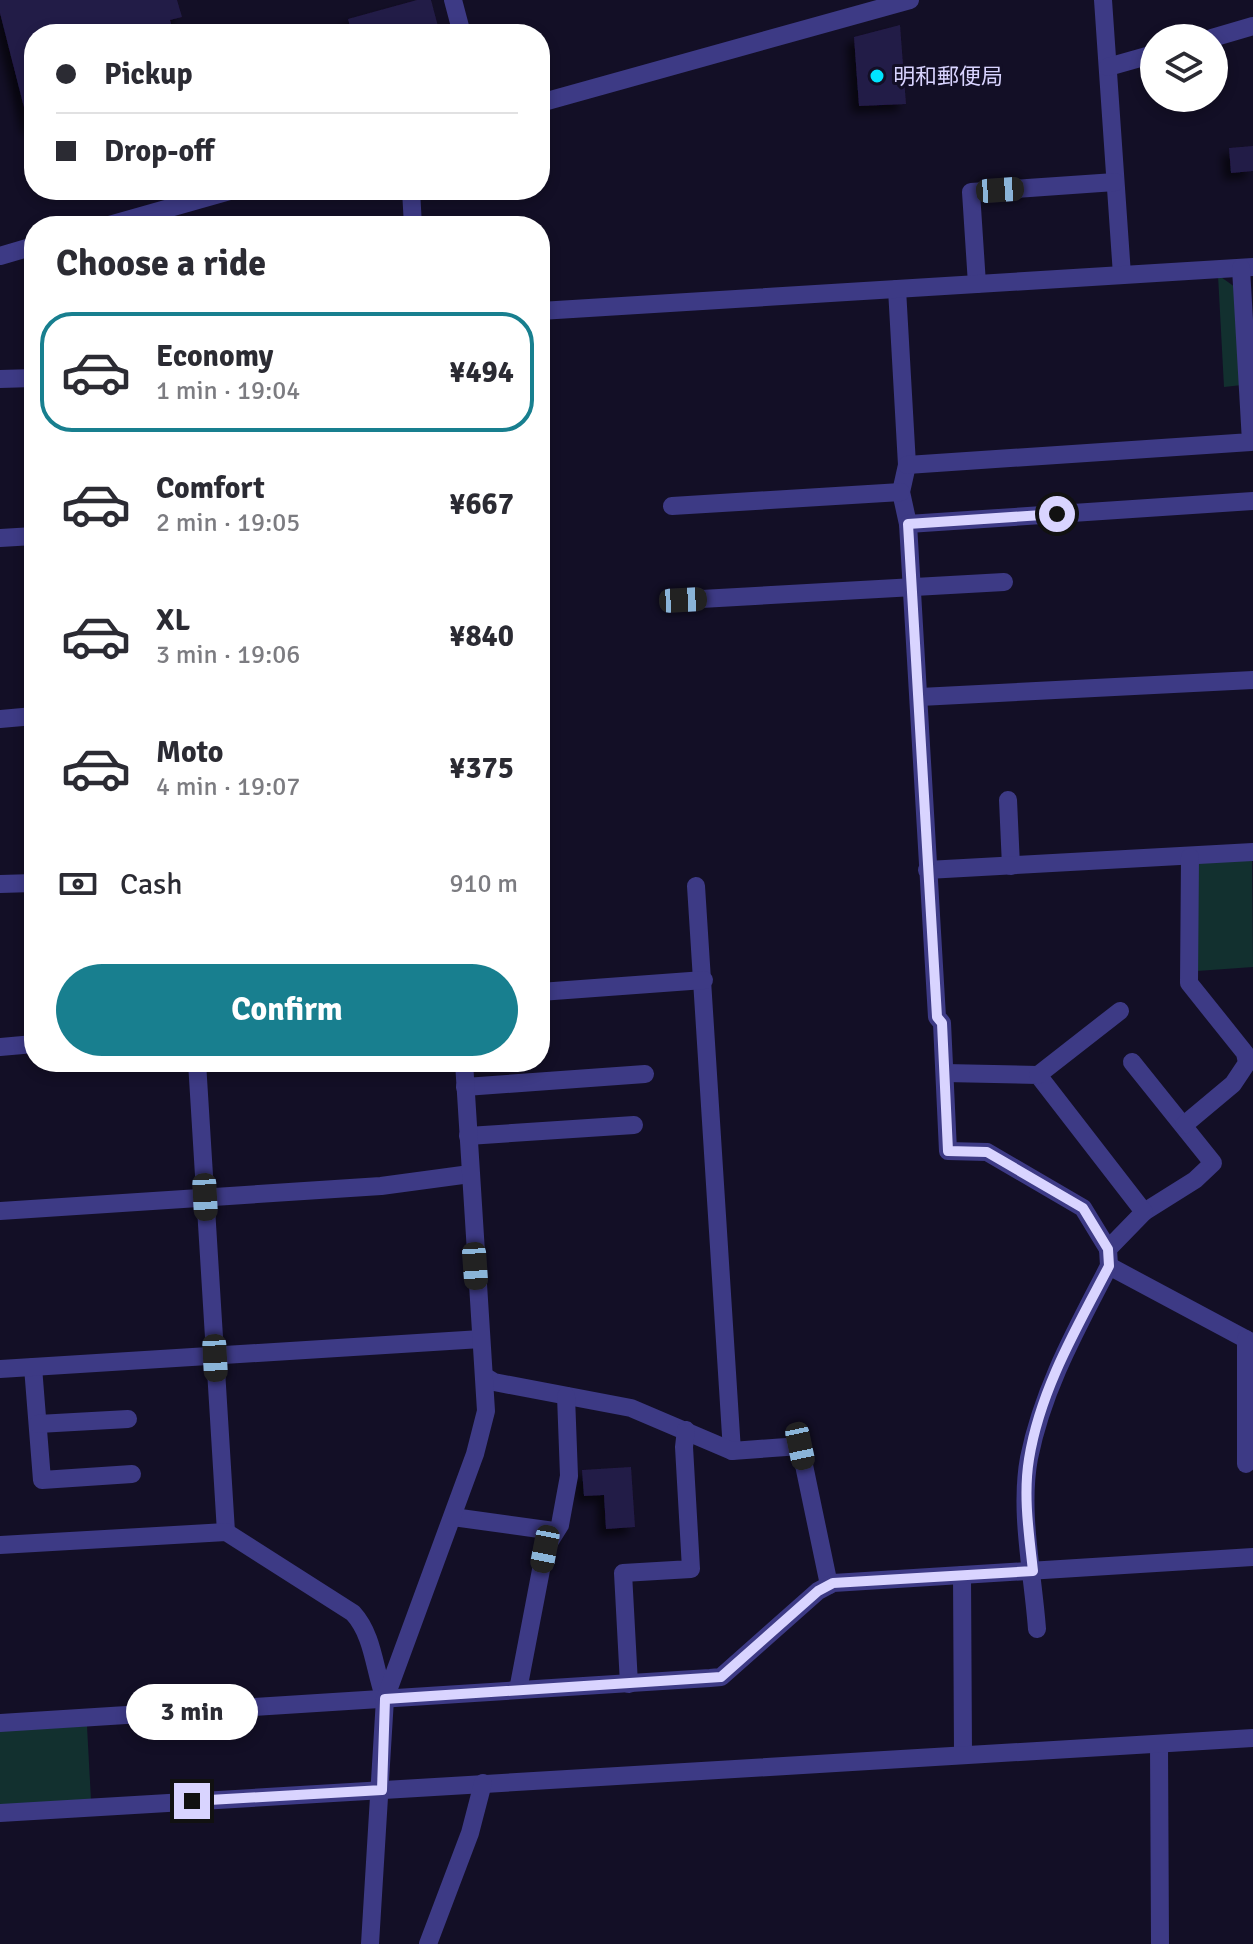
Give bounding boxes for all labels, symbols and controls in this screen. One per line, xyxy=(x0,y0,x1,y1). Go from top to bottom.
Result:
map controls xyxy=(1140,24,1228,112)
button: layers xyxy=(1140,24,1228,112)
text: Pickup xyxy=(104,56,193,93)
place label: 明和郵便局 xyxy=(893,63,1003,90)
marker: 明和郵便局 xyxy=(868,67,886,85)
text: Drop-off xyxy=(104,133,214,170)
car xyxy=(975,176,1025,204)
text: Choose a ride xyxy=(56,241,266,286)
icon: car xyxy=(60,336,132,408)
text: Economy xyxy=(156,338,273,375)
text: ¥494 xyxy=(449,354,514,391)
text: 1 min · 19:04 xyxy=(156,375,300,407)
icon: car xyxy=(60,468,132,540)
text: Comfort xyxy=(156,470,265,507)
text: ¥667 xyxy=(449,486,514,523)
route start xyxy=(1039,496,1075,532)
text: 2 min · 19:05 xyxy=(156,507,300,539)
car xyxy=(658,587,708,613)
icon: car xyxy=(60,600,132,672)
text: XL xyxy=(156,602,190,639)
text: ¥840 xyxy=(449,618,514,655)
text: 3 min · 19:06 xyxy=(156,639,300,671)
icon: car xyxy=(60,732,132,804)
text: Moto xyxy=(156,734,223,771)
text: ¥375 xyxy=(449,750,514,787)
text: 4 min · 19:07 xyxy=(156,771,300,803)
icon: cash xyxy=(56,862,100,906)
text: Cash xyxy=(120,866,183,903)
text: 910 m xyxy=(449,868,518,900)
button: Confirm xyxy=(56,964,518,1056)
car xyxy=(192,1172,218,1222)
car xyxy=(461,1241,489,1291)
car xyxy=(202,1333,228,1383)
car xyxy=(783,1420,817,1472)
car xyxy=(529,1523,561,1575)
callout: 3 min xyxy=(126,1685,258,1741)
text: 3 min xyxy=(161,1696,223,1728)
route end xyxy=(174,1783,210,1819)

